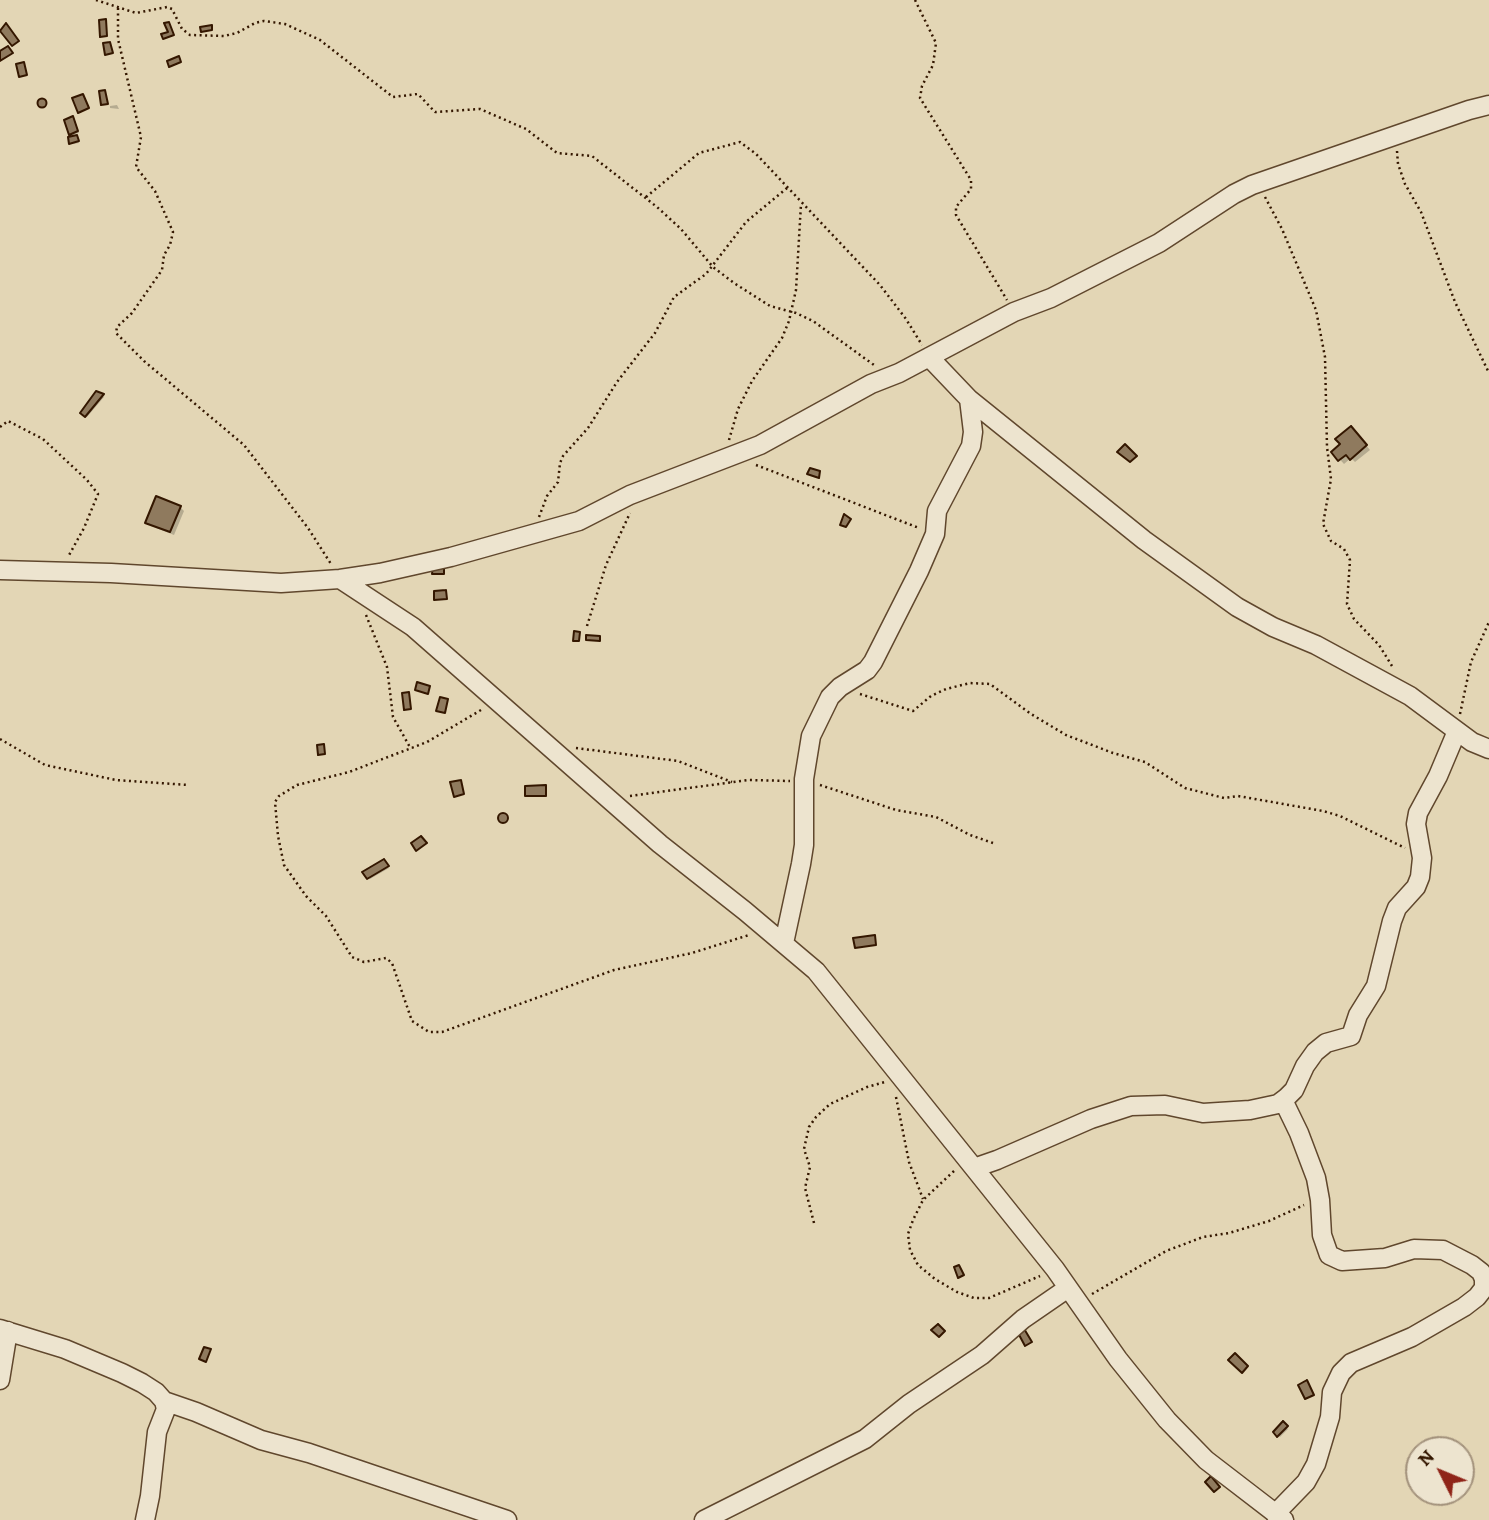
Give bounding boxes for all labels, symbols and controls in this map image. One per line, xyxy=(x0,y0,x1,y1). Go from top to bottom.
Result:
north arrow xyxy=(1405,1436,1475,1506)
text: N xyxy=(1412,1444,1440,1472)

